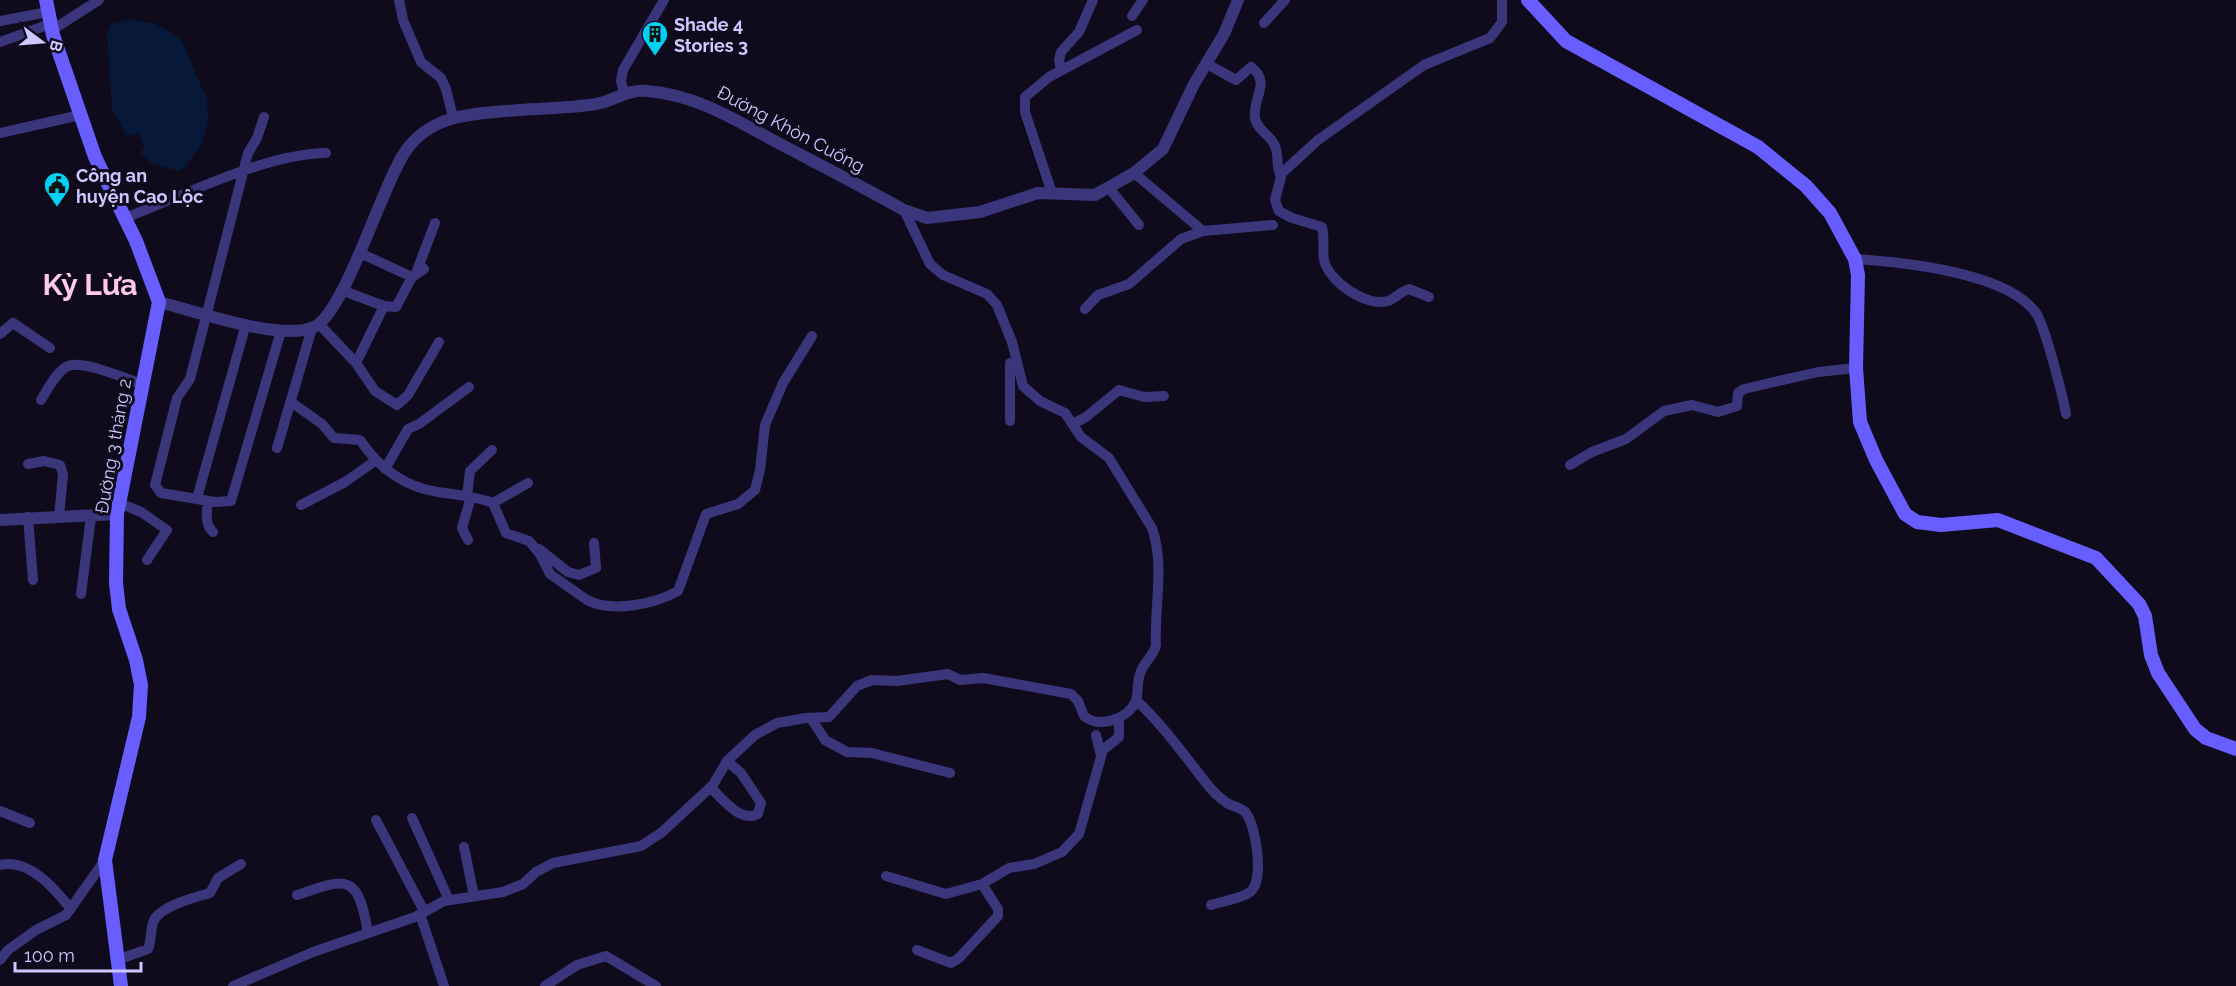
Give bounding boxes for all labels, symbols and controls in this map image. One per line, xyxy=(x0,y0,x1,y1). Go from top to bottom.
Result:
north arrow xyxy=(12,12,72,72)
place label: Shade 4 Stories 3 xyxy=(674,14,748,56)
building icon: Shade 4 Stories 3 xyxy=(640,19,670,57)
text: B xyxy=(45,38,67,54)
street label: Đường Khòn Cuổng xyxy=(714,81,868,177)
place label: Công an huyện Cao Lộc xyxy=(76,165,203,207)
public building icon: Công an huyện Cao Lộc xyxy=(42,170,72,208)
district label: Kỳ Lừa xyxy=(42,267,138,302)
street label: Đường 3 tháng 2 xyxy=(91,377,135,515)
scale bar xyxy=(15,935,141,973)
text: 100 m xyxy=(24,945,75,966)

